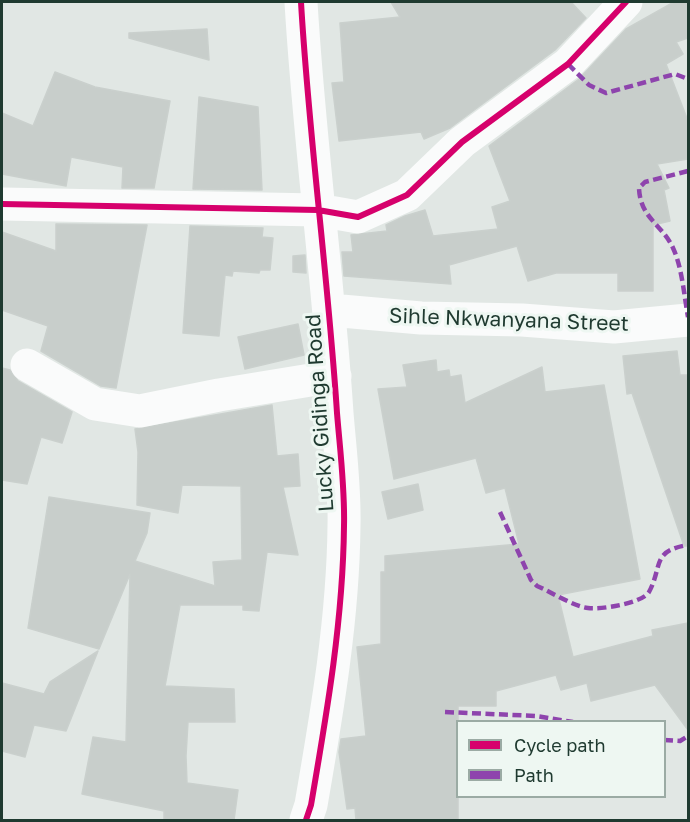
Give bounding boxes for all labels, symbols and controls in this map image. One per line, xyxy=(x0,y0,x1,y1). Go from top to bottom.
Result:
street label: Sihle Nkwanyana Street xyxy=(389,303,629,337)
street label: Lucky Gidinga Road xyxy=(301,313,339,513)
legend xyxy=(456,720,666,798)
text: Cycle path xyxy=(514,734,606,756)
text: Path xyxy=(514,764,554,786)

